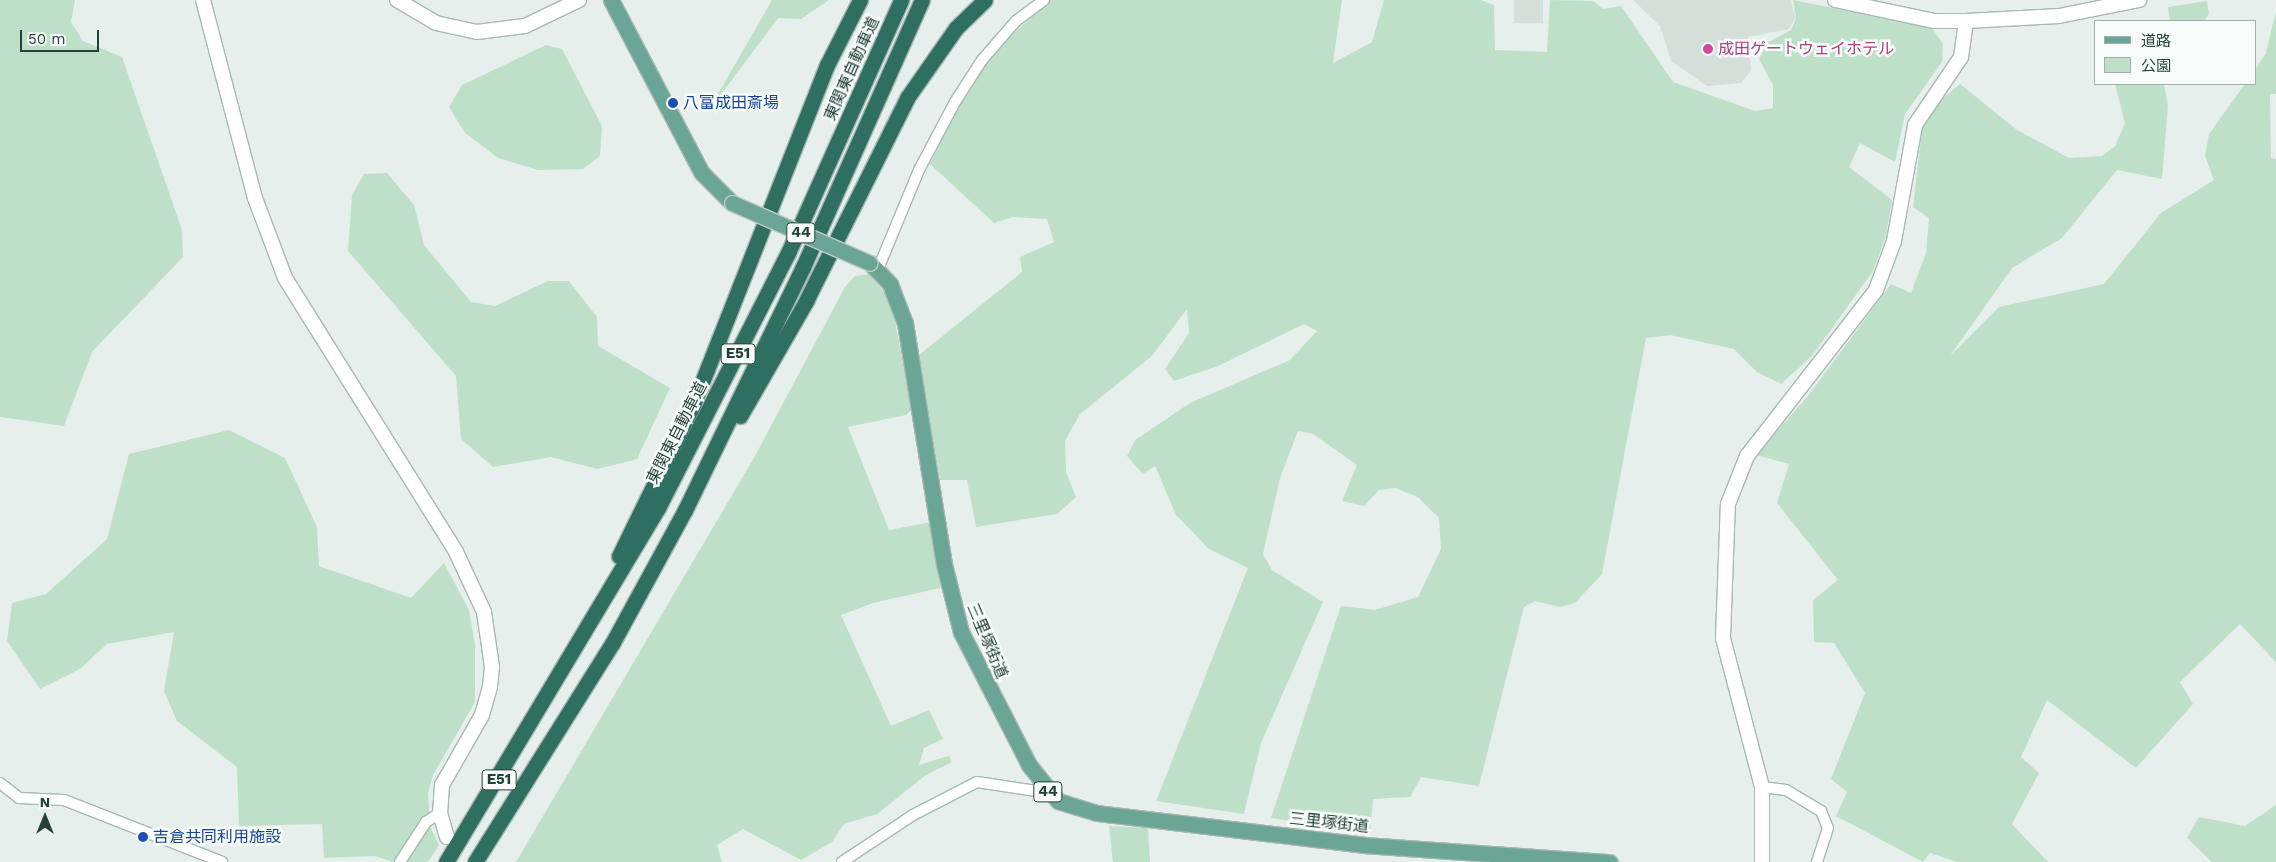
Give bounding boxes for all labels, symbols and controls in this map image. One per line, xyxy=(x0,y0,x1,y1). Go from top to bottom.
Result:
street label: 東関東自動車道 xyxy=(820,14,884,124)
scale bar xyxy=(22,20,101,52)
legend xyxy=(2094,20,2256,85)
text: 50 m xyxy=(28,30,65,48)
text: 道路 xyxy=(2141,32,2171,50)
place label: 成田ゲートウェイホテル xyxy=(1718,39,1894,59)
marker: 成田ゲートウェイホテル xyxy=(1702,43,1714,55)
text: 公園 xyxy=(2141,57,2171,75)
place label: 八富成田斎場 xyxy=(683,93,779,113)
marker: 八富成田斎場 xyxy=(667,97,679,109)
road number: 44 xyxy=(786,220,816,246)
road number: E51 xyxy=(720,342,756,366)
street label: 東関東自動車道 xyxy=(643,379,711,487)
street label: 三里塚街道 xyxy=(963,600,1011,682)
road number: E51 xyxy=(482,768,516,792)
road number: 44 xyxy=(1033,780,1063,804)
north arrow xyxy=(20,792,70,842)
text: N xyxy=(40,794,50,810)
street label: 三里塚街道 xyxy=(1288,809,1370,837)
place label: 吉倉共同利用施設 xyxy=(153,827,281,847)
marker: 吉倉共同利用施設 xyxy=(137,831,149,843)

